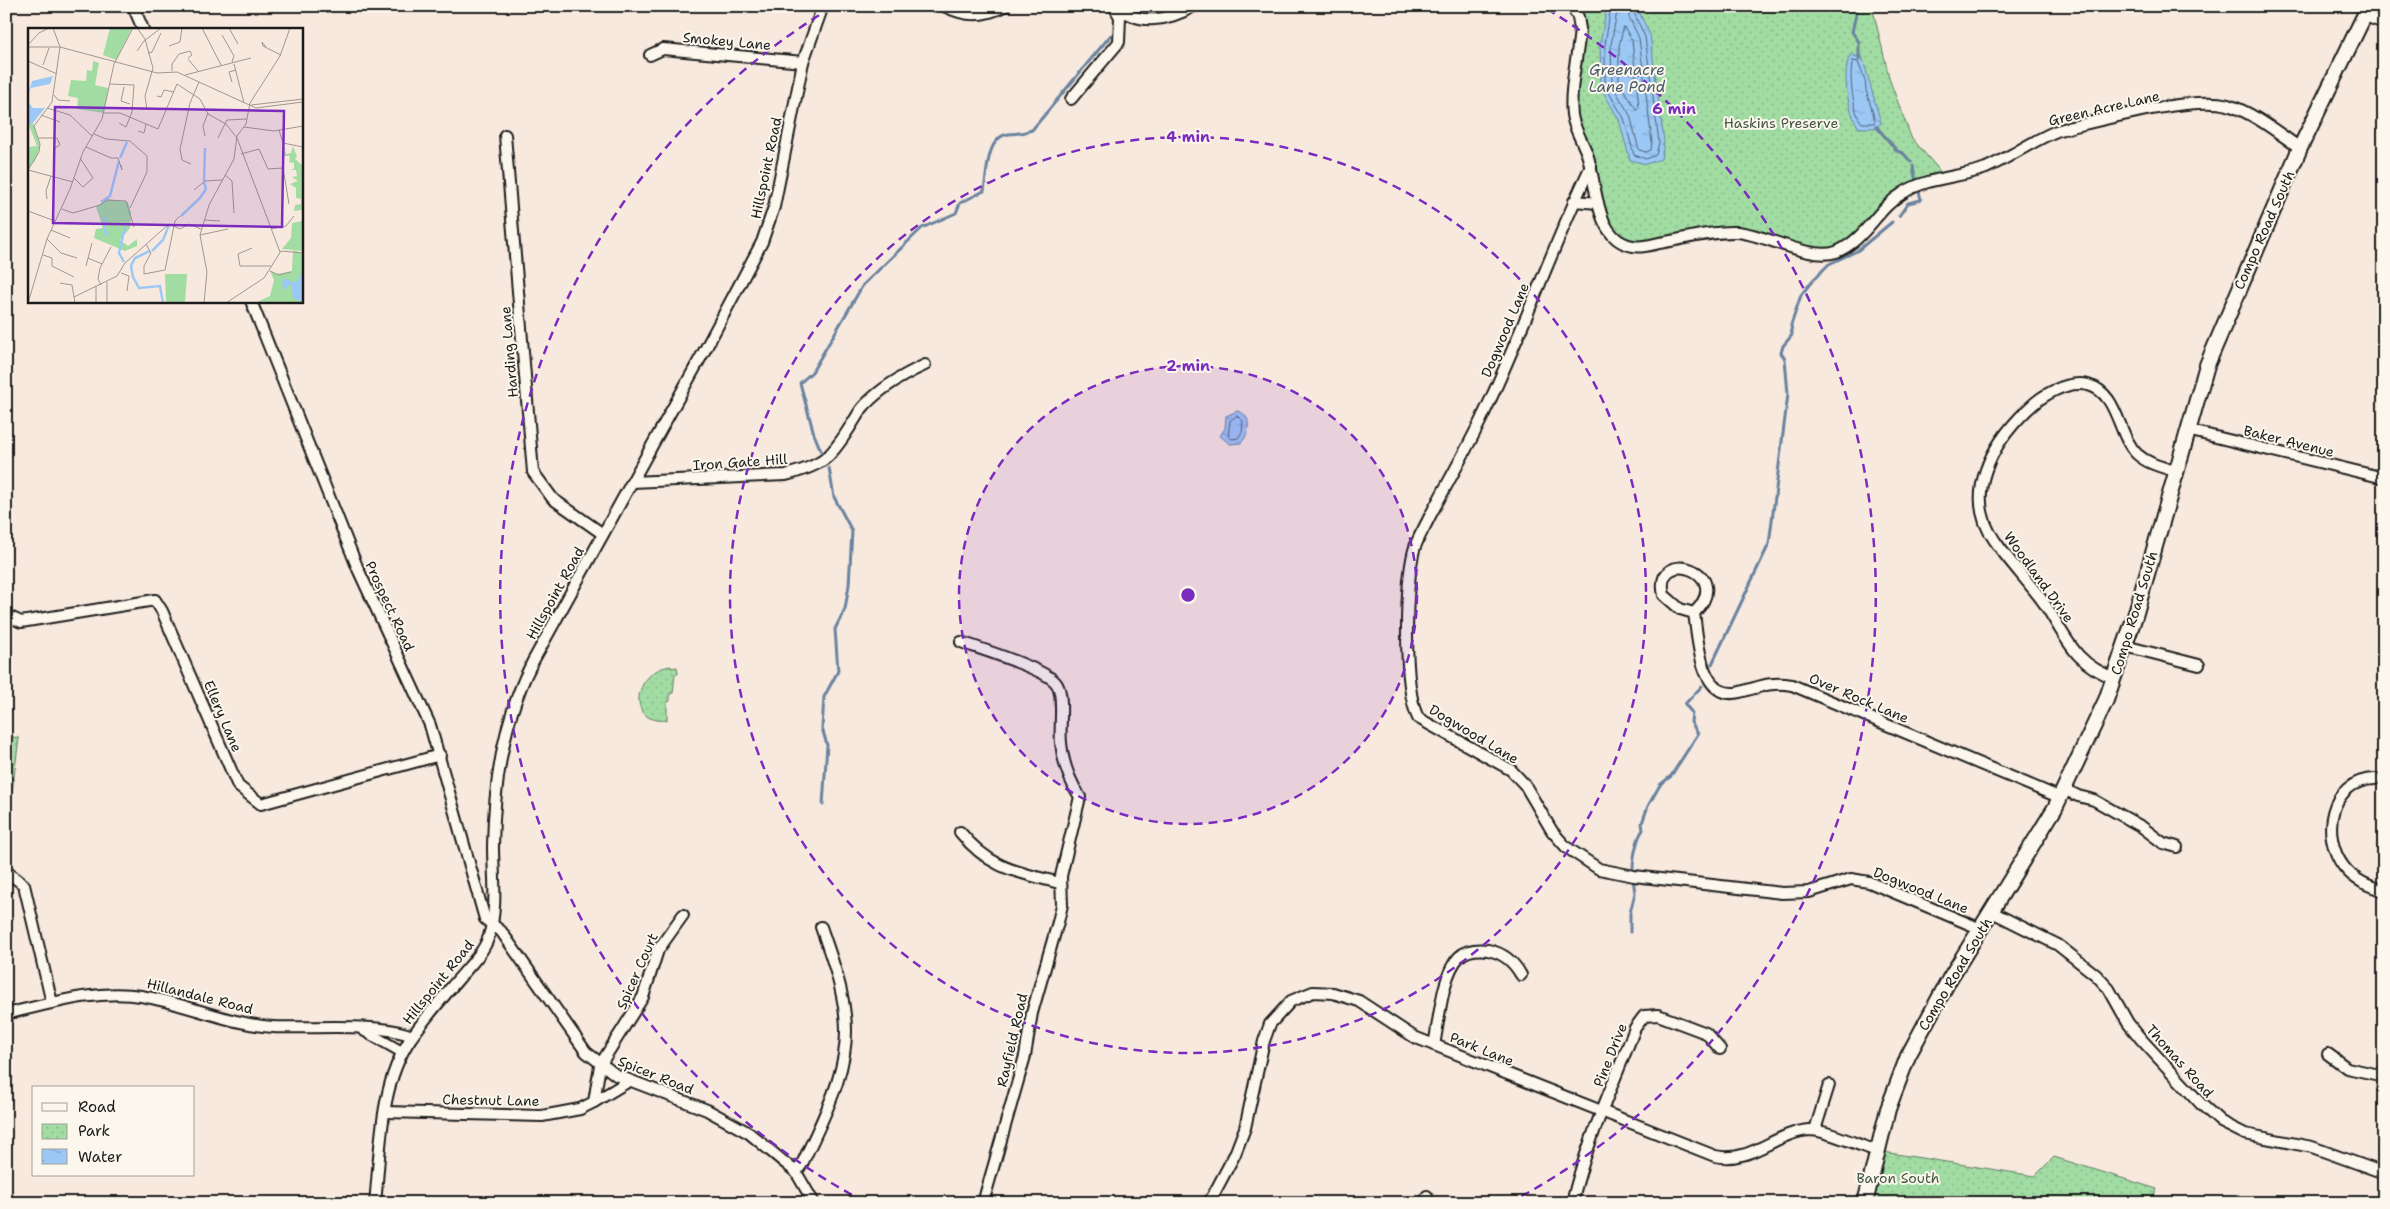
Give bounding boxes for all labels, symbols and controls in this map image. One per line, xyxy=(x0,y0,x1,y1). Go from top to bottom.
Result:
inset map xyxy=(28,28,302,302)
street label: Smokey Lane xyxy=(682,28,772,54)
water label: Greenacre Lane Pond xyxy=(1589,60,1666,97)
street label: Green Acre Lane xyxy=(2047,86,2161,130)
text: 6 min xyxy=(1652,99,1696,119)
park label: Haskins Preserve xyxy=(1724,114,1838,132)
street label: Hillspoint Road xyxy=(746,115,786,221)
text: 4 min xyxy=(1166,127,1210,147)
street label: Compo Road South xyxy=(2230,168,2298,292)
street label: Dogwood Lane xyxy=(1477,280,1533,380)
street label: Harding Lane xyxy=(496,306,522,398)
text: 2 min xyxy=(1166,356,1210,376)
street label: Baker Avenue xyxy=(2242,421,2336,461)
street label: Iron Gate Hill xyxy=(692,450,789,474)
street label: Woodland Drive xyxy=(2000,528,2078,626)
street label: Hillspoint Road xyxy=(522,543,588,643)
street label: Compo Road South xyxy=(2107,549,2161,677)
street label: Prospect Road xyxy=(361,558,419,654)
centre of rings xyxy=(1179,586,1197,604)
street label: Over Rock Lane xyxy=(1806,669,1912,727)
street label: Ellery Lane xyxy=(200,677,246,755)
street label: Dogwood Lane xyxy=(1426,700,1522,768)
street label: Dogwood Lane xyxy=(1871,863,1971,917)
street label: Compo Road South xyxy=(1914,914,1996,1034)
street label: Spicer Court xyxy=(612,930,662,1012)
street label: Hillspoint Road xyxy=(398,936,478,1028)
street label: Hillandale Road xyxy=(145,974,255,1018)
street label: Rayfield Road xyxy=(992,991,1032,1089)
street label: Pine Drive xyxy=(1589,1020,1631,1090)
street label: Thomas Road xyxy=(2142,1021,2218,1102)
street label: Park Lane xyxy=(1447,1028,1517,1070)
street label: Spicer Road xyxy=(616,1052,697,1098)
legend xyxy=(32,1086,195,1176)
street label: Chestnut Lane xyxy=(442,1090,540,1110)
text: Road xyxy=(78,1097,116,1117)
text: Park xyxy=(78,1121,110,1141)
text: Water xyxy=(78,1147,122,1167)
park label: Baron South xyxy=(1856,1169,1940,1187)

